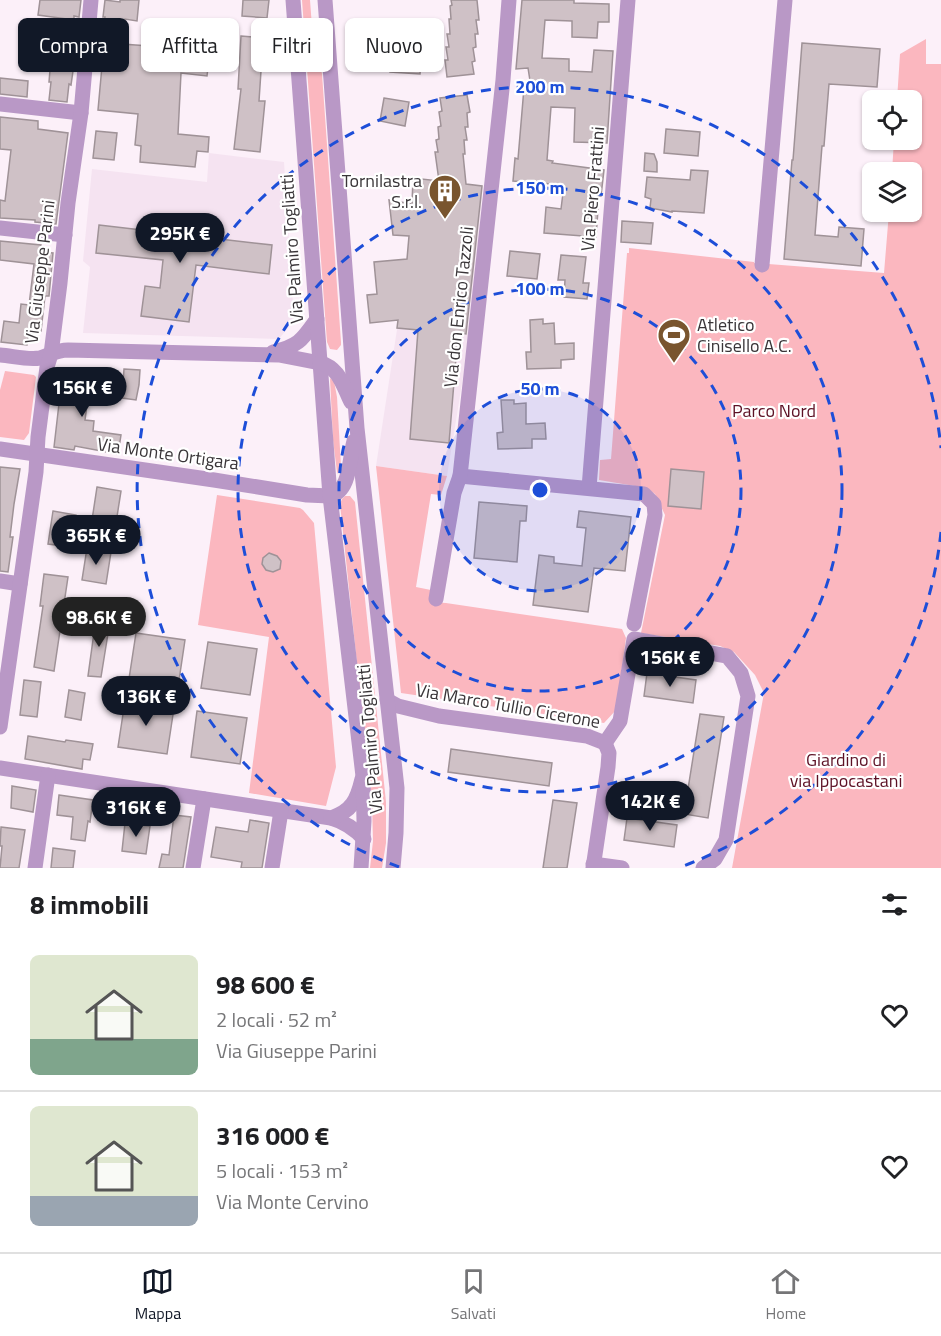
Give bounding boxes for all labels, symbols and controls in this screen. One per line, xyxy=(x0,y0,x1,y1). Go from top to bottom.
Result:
chip: Compra xyxy=(18,18,129,72)
chip: Affitta xyxy=(141,18,239,72)
chip: Filtri xyxy=(251,18,333,72)
chip: Nuovo xyxy=(345,18,444,72)
text: 200 m xyxy=(515,73,565,100)
map controls xyxy=(862,90,922,222)
button: locate xyxy=(862,90,922,150)
street label: Via Piero Frattini xyxy=(574,125,611,252)
button: layers xyxy=(862,162,922,222)
place label: Tornilastra S.r.l. xyxy=(342,167,422,215)
street label: Via Palmiro Togliatti xyxy=(273,173,310,325)
building icon: Tornilastra S.r.l. xyxy=(427,173,463,220)
text: 150 m xyxy=(515,174,565,201)
street label: Via Giuseppe Parini xyxy=(17,198,62,345)
pin: 295K € xyxy=(131,213,229,264)
text: 295K € xyxy=(149,217,211,248)
street label: Via don Enrico Tazzoli xyxy=(437,225,480,389)
text: 100 m xyxy=(515,275,565,302)
place label: Atletico Cinisello A.C. xyxy=(697,311,792,359)
sports icon: Atletico Cinisello A.C. xyxy=(656,317,692,364)
pin: 156K € xyxy=(33,367,131,418)
text: 156K € xyxy=(51,371,113,402)
text: 50 m xyxy=(520,375,560,402)
park label: Parco Nord xyxy=(732,397,816,424)
street label: Via Monte Ortigara xyxy=(95,430,241,477)
centre of rings xyxy=(530,480,550,500)
pin: 365K € xyxy=(47,515,145,566)
text: 365K € xyxy=(65,519,127,550)
pin: 98.6K € xyxy=(44,597,154,648)
text: 98.6K € xyxy=(66,601,132,632)
pin: 156K € xyxy=(621,637,719,688)
text: 156K € xyxy=(639,641,701,672)
street label: Via Palmiro Togliatti xyxy=(350,663,389,815)
pin: 136K € xyxy=(97,676,195,727)
street label: Via Marco Tullio Cicerone xyxy=(414,676,602,735)
text: 136K € xyxy=(115,680,177,711)
park label: Giardino di via Ippocastani xyxy=(790,746,902,794)
pin: 142K € xyxy=(601,781,699,832)
text: 142K € xyxy=(619,785,681,816)
pin: 316K € xyxy=(87,787,185,838)
text: 316K € xyxy=(105,791,167,822)
text: 8 immobili xyxy=(30,885,149,924)
icon: filters xyxy=(878,888,911,921)
text: 98 600 € xyxy=(216,965,315,1004)
icon: home xyxy=(78,979,150,1051)
icon: heart xyxy=(878,999,911,1032)
text: 2 locali · 52 m² xyxy=(216,1004,337,1035)
text: Via Giuseppe Parini xyxy=(216,1035,377,1066)
text: 316 000 € xyxy=(216,1116,329,1155)
icon: home xyxy=(78,1130,150,1202)
icon: heart xyxy=(878,1150,911,1183)
text: 5 locali · 153 m² xyxy=(216,1155,348,1186)
text: Via Monte Cervino xyxy=(216,1186,369,1217)
tab: Mappa xyxy=(135,1265,181,1325)
tab: Salvati xyxy=(451,1265,496,1325)
tab: Home xyxy=(766,1265,806,1325)

